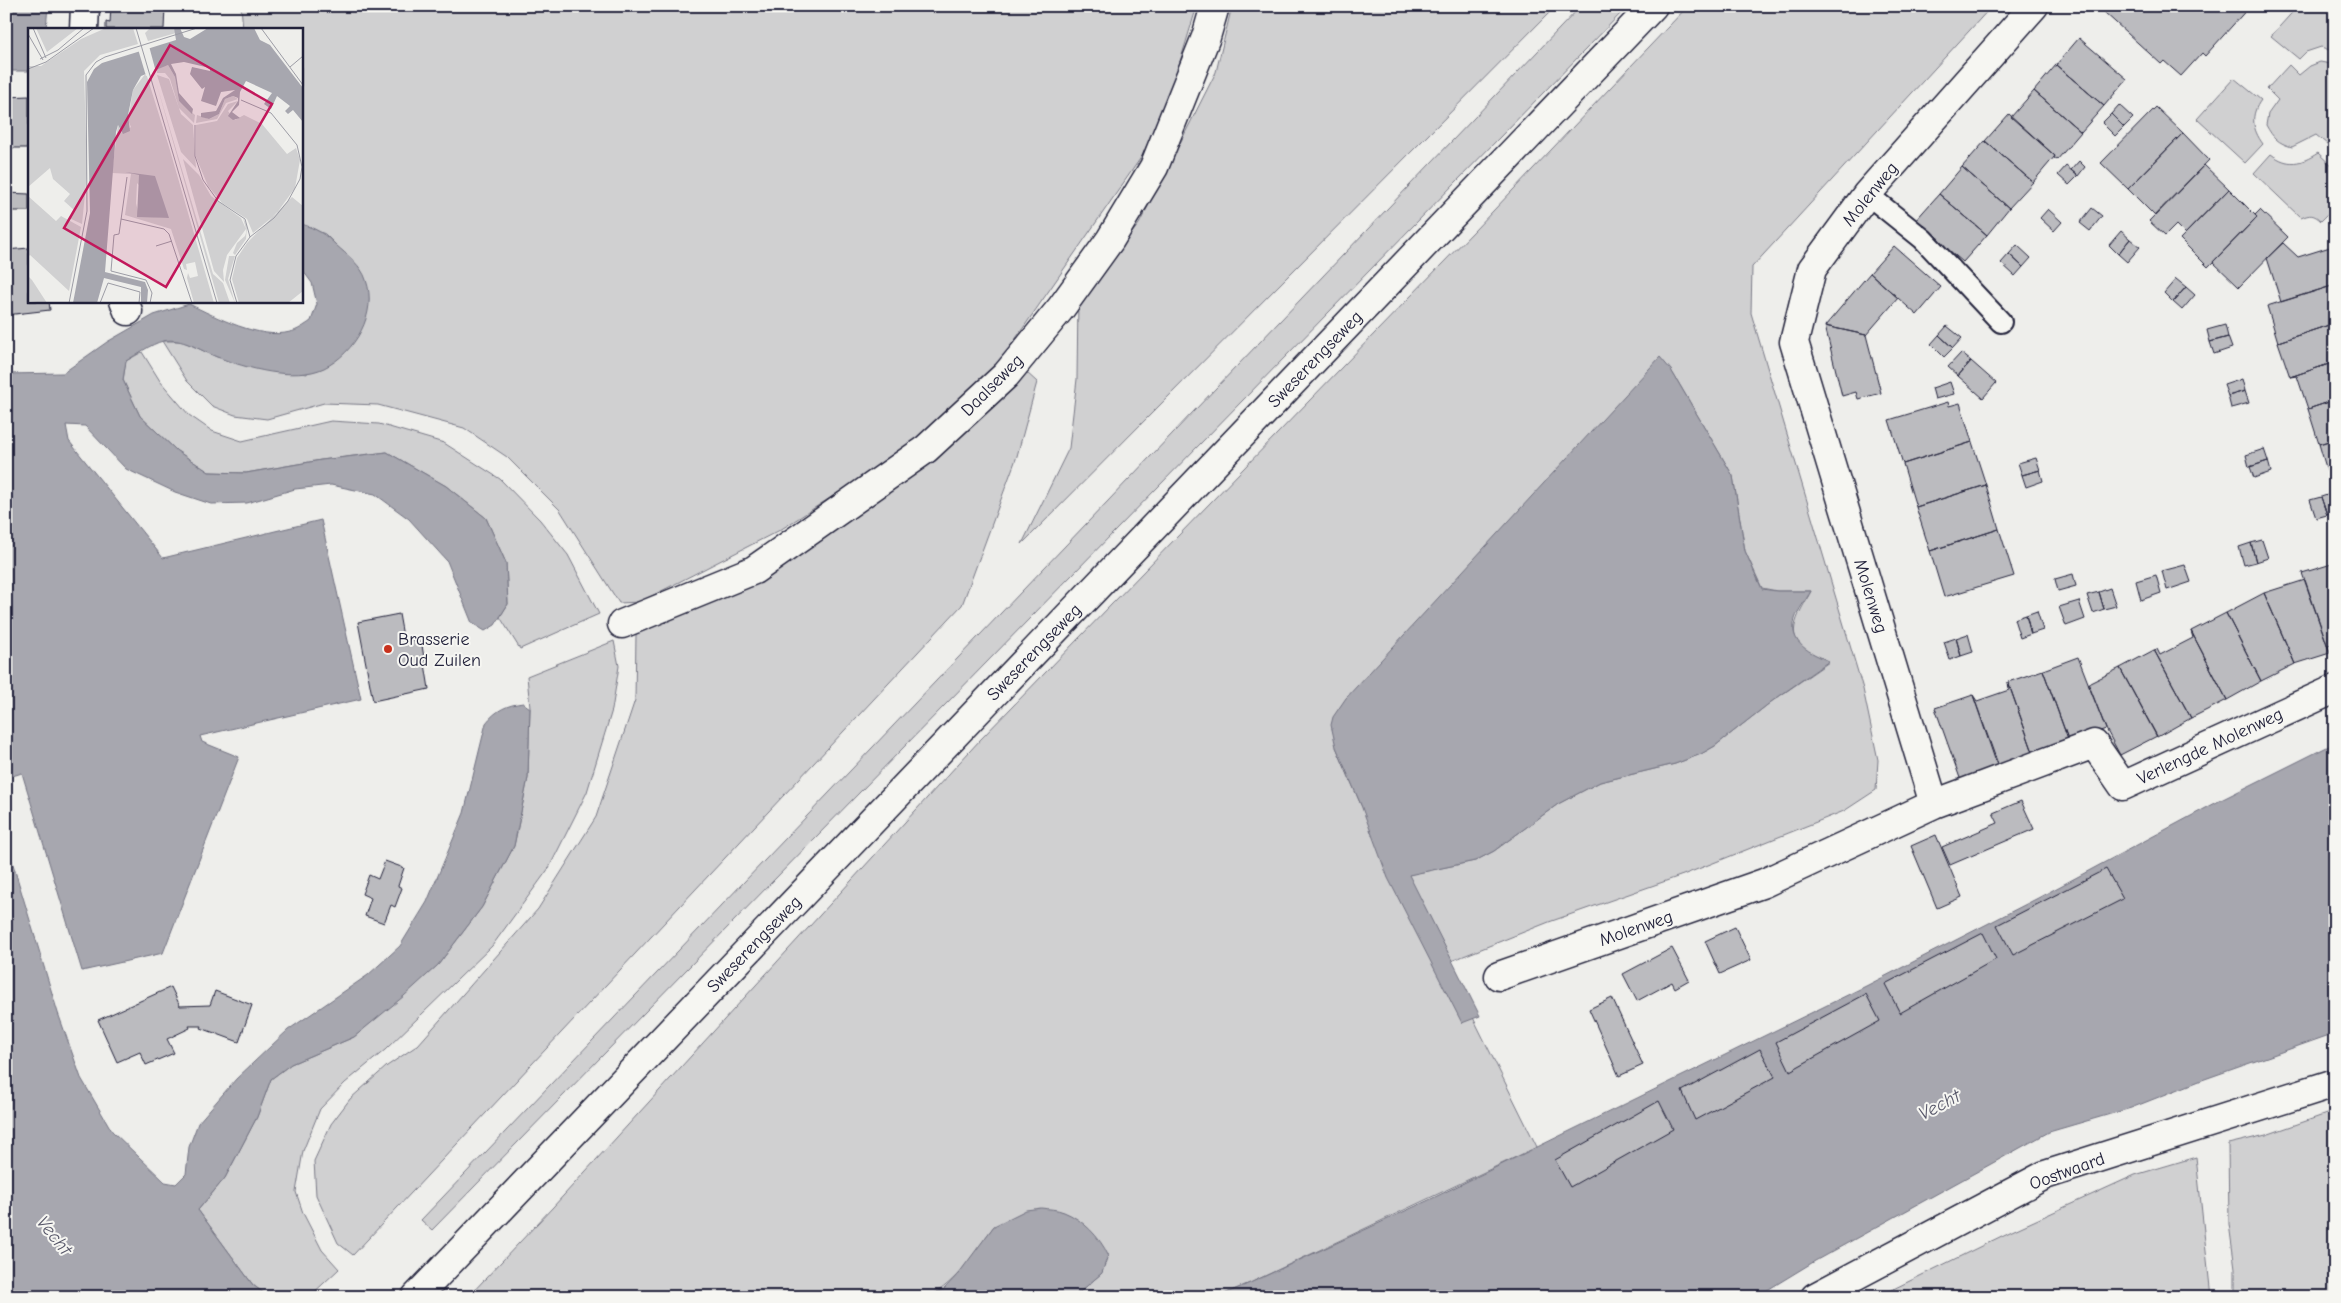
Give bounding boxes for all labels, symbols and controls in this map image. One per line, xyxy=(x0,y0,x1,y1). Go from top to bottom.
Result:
inset map xyxy=(28,28,302,302)
street label: Molenweg xyxy=(1838,158,1903,231)
street label: Sweserengseweg xyxy=(1264,307,1367,412)
street label: Daalseweg xyxy=(957,350,1028,421)
street label: Molenweg xyxy=(1849,556,1892,636)
street label: Sweserengseweg xyxy=(983,600,1086,705)
place label: Brasserie Oud Zuilen xyxy=(398,629,481,671)
marker: Brasserie Oud Zuilen xyxy=(382,643,394,655)
street label: Verlengde Molenweg xyxy=(2134,703,2286,789)
street label: Sweserengseweg xyxy=(703,892,806,997)
street label: Molenweg xyxy=(1597,906,1676,951)
water label: Vecht xyxy=(1915,1084,1966,1125)
street label: Oostwaard xyxy=(2027,1148,2108,1195)
water label: Vecht xyxy=(32,1212,78,1261)

